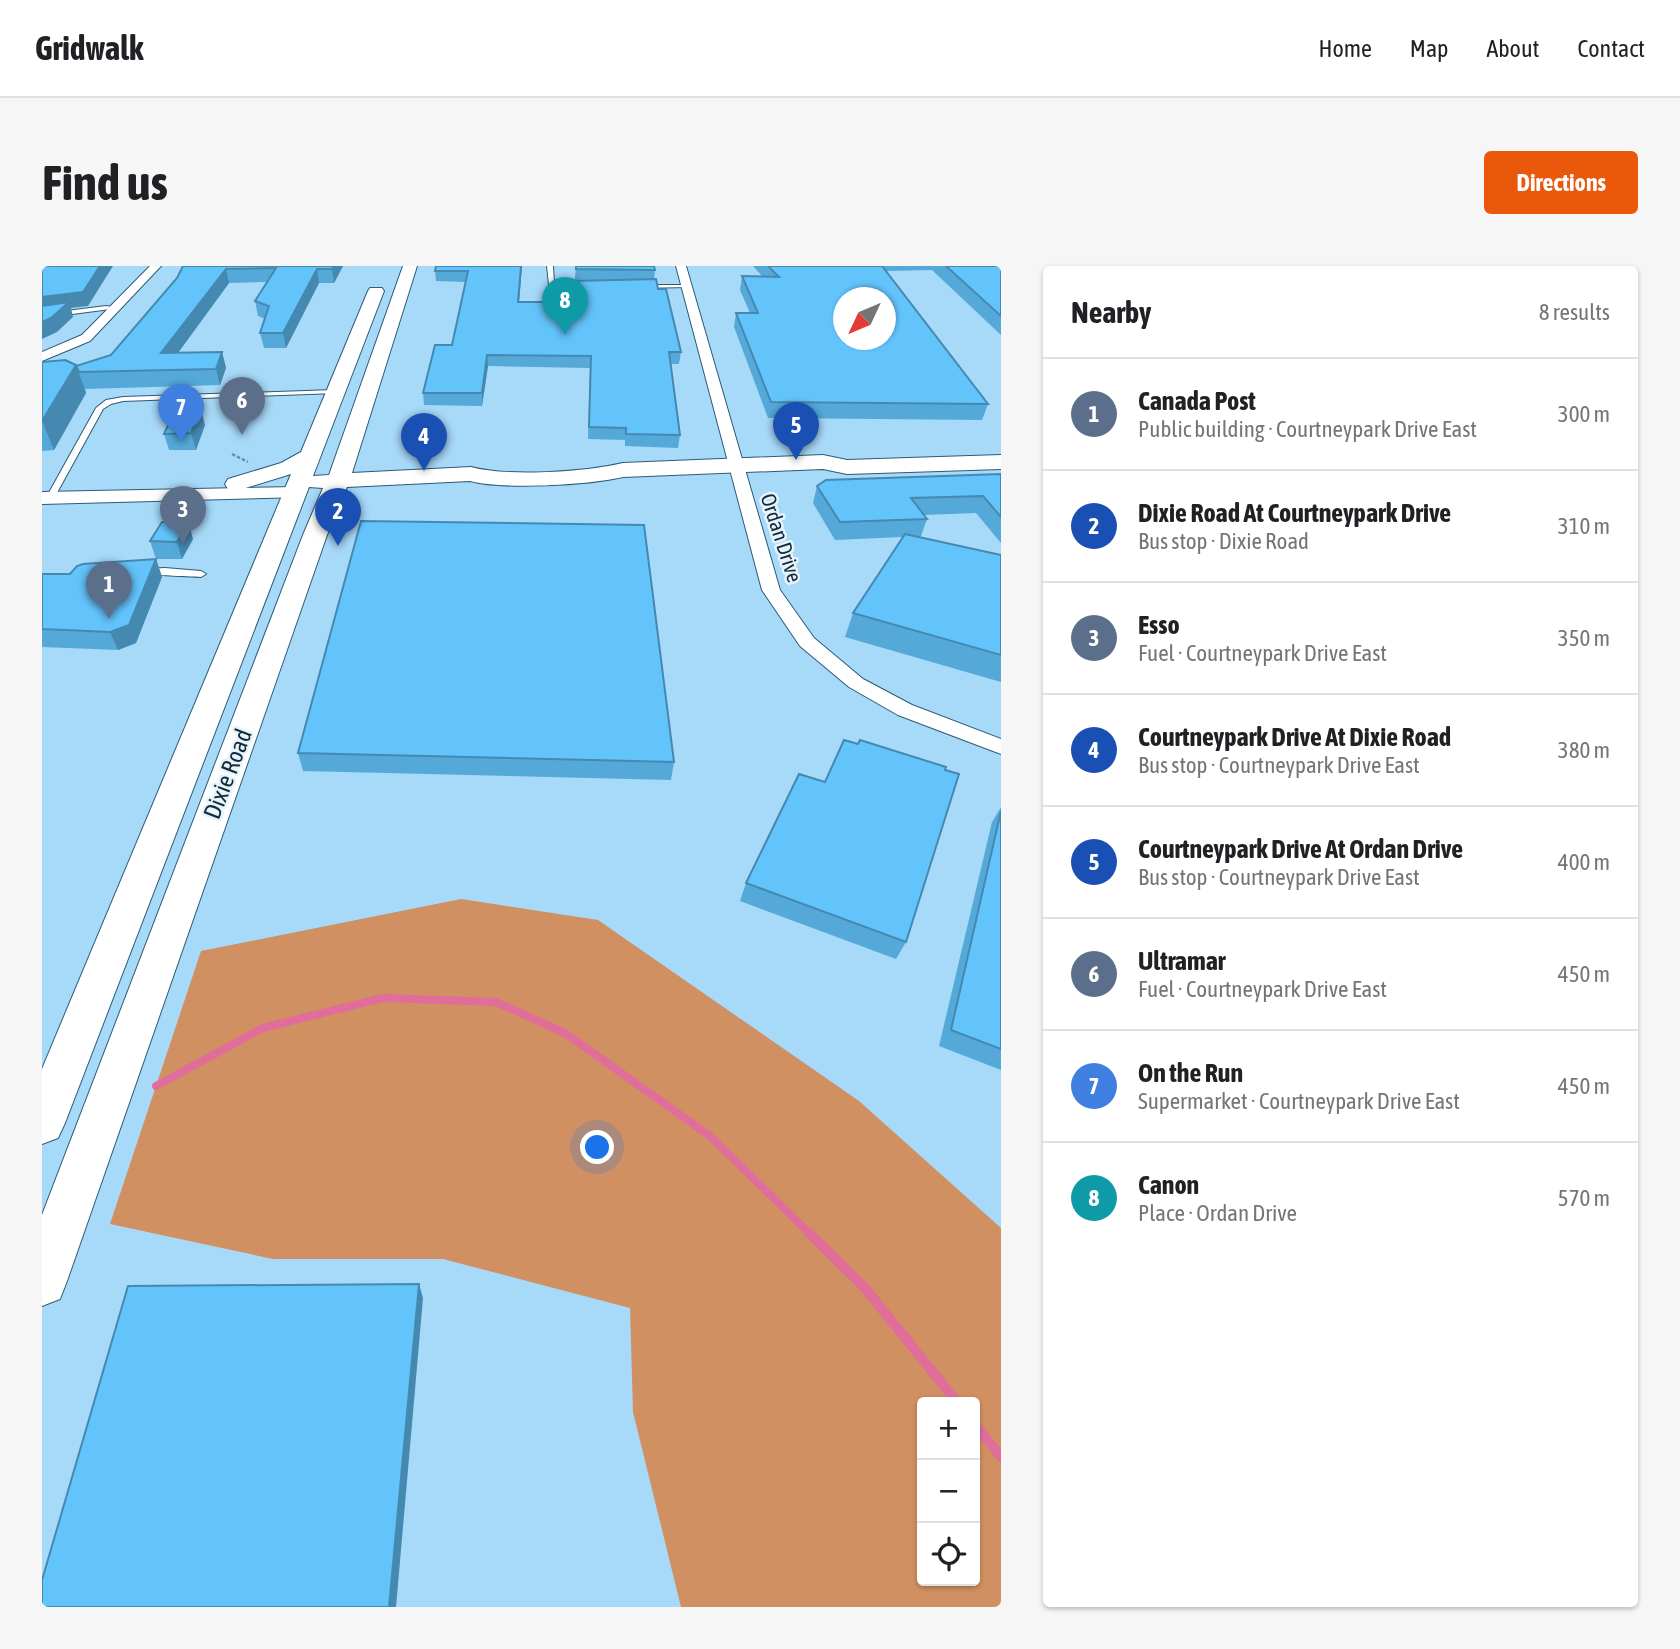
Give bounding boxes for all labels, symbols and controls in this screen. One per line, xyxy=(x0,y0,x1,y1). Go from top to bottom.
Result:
text: Gridwalk xyxy=(35,29,143,67)
text: Home xyxy=(1318,35,1372,62)
text: Map xyxy=(1410,35,1448,62)
text: About xyxy=(1486,35,1539,62)
text: Contact xyxy=(1577,35,1645,62)
button: Directions xyxy=(1484,151,1638,214)
text: Find us xyxy=(42,154,168,210)
pin: 8 xyxy=(542,277,588,335)
north arrow xyxy=(833,287,896,350)
text: Nearby xyxy=(1071,295,1151,329)
text: 8 results xyxy=(1539,299,1610,325)
pin: 6 xyxy=(219,377,265,435)
pin: 7 xyxy=(158,384,204,442)
text: Canada Post xyxy=(1138,386,1256,416)
text: 1 xyxy=(1089,401,1099,427)
text: 300 m xyxy=(1558,401,1610,427)
pin: 5 xyxy=(773,402,819,460)
pin: 4 xyxy=(401,413,447,471)
text: Public building · Courtneypark Drive East xyxy=(1138,416,1477,442)
pin: 3 xyxy=(160,486,206,544)
pin: 2 xyxy=(315,488,361,546)
street label: Ordan Drive xyxy=(756,490,808,585)
text: Dixie Road At Courtneypark Drive xyxy=(1138,498,1451,528)
text: 2 xyxy=(1089,513,1099,539)
text: 310 m xyxy=(1558,513,1610,539)
text: Bus stop · Dixie Road xyxy=(1138,528,1309,554)
pin: 1 xyxy=(86,561,132,619)
text: Esso xyxy=(1138,610,1180,640)
text: 3 xyxy=(1089,625,1099,651)
text: 350 m xyxy=(1558,625,1610,651)
text: Fuel · Courtneypark Drive East xyxy=(1138,640,1387,666)
text: Courtneypark Drive At Dixie Road xyxy=(1138,722,1451,752)
street label: Dixie Road xyxy=(198,725,257,823)
text: 4 xyxy=(1089,737,1099,763)
text: 380 m xyxy=(1558,737,1610,763)
text: Bus stop · Courtneypark Drive East xyxy=(1138,752,1420,778)
text: Courtneypark Drive At Ordan Drive xyxy=(1138,834,1463,864)
text: 5 xyxy=(1089,849,1099,875)
text: 400 m xyxy=(1558,849,1610,875)
text: Bus stop · Courtneypark Drive East xyxy=(1138,864,1420,890)
text: Ultramar xyxy=(1138,946,1225,976)
text: 6 xyxy=(1089,961,1099,987)
text: 450 m xyxy=(1558,961,1610,987)
text: Fuel · Courtneypark Drive East xyxy=(1138,976,1387,1002)
text: On the Run xyxy=(1138,1058,1243,1088)
text: 7 xyxy=(1089,1073,1099,1099)
text: 450 m xyxy=(1558,1073,1610,1099)
text: Supermarket · Courtneypark Drive East xyxy=(1138,1088,1460,1114)
your location xyxy=(580,1130,614,1164)
text: Canon xyxy=(1138,1170,1199,1200)
text: 8 xyxy=(1089,1185,1099,1211)
text: 570 m xyxy=(1558,1185,1610,1211)
text: Place · Ordan Drive xyxy=(1138,1200,1297,1226)
map controls xyxy=(917,1397,980,1586)
button: + xyxy=(917,1397,980,1460)
button: − xyxy=(917,1460,980,1523)
button: locate xyxy=(917,1523,980,1586)

